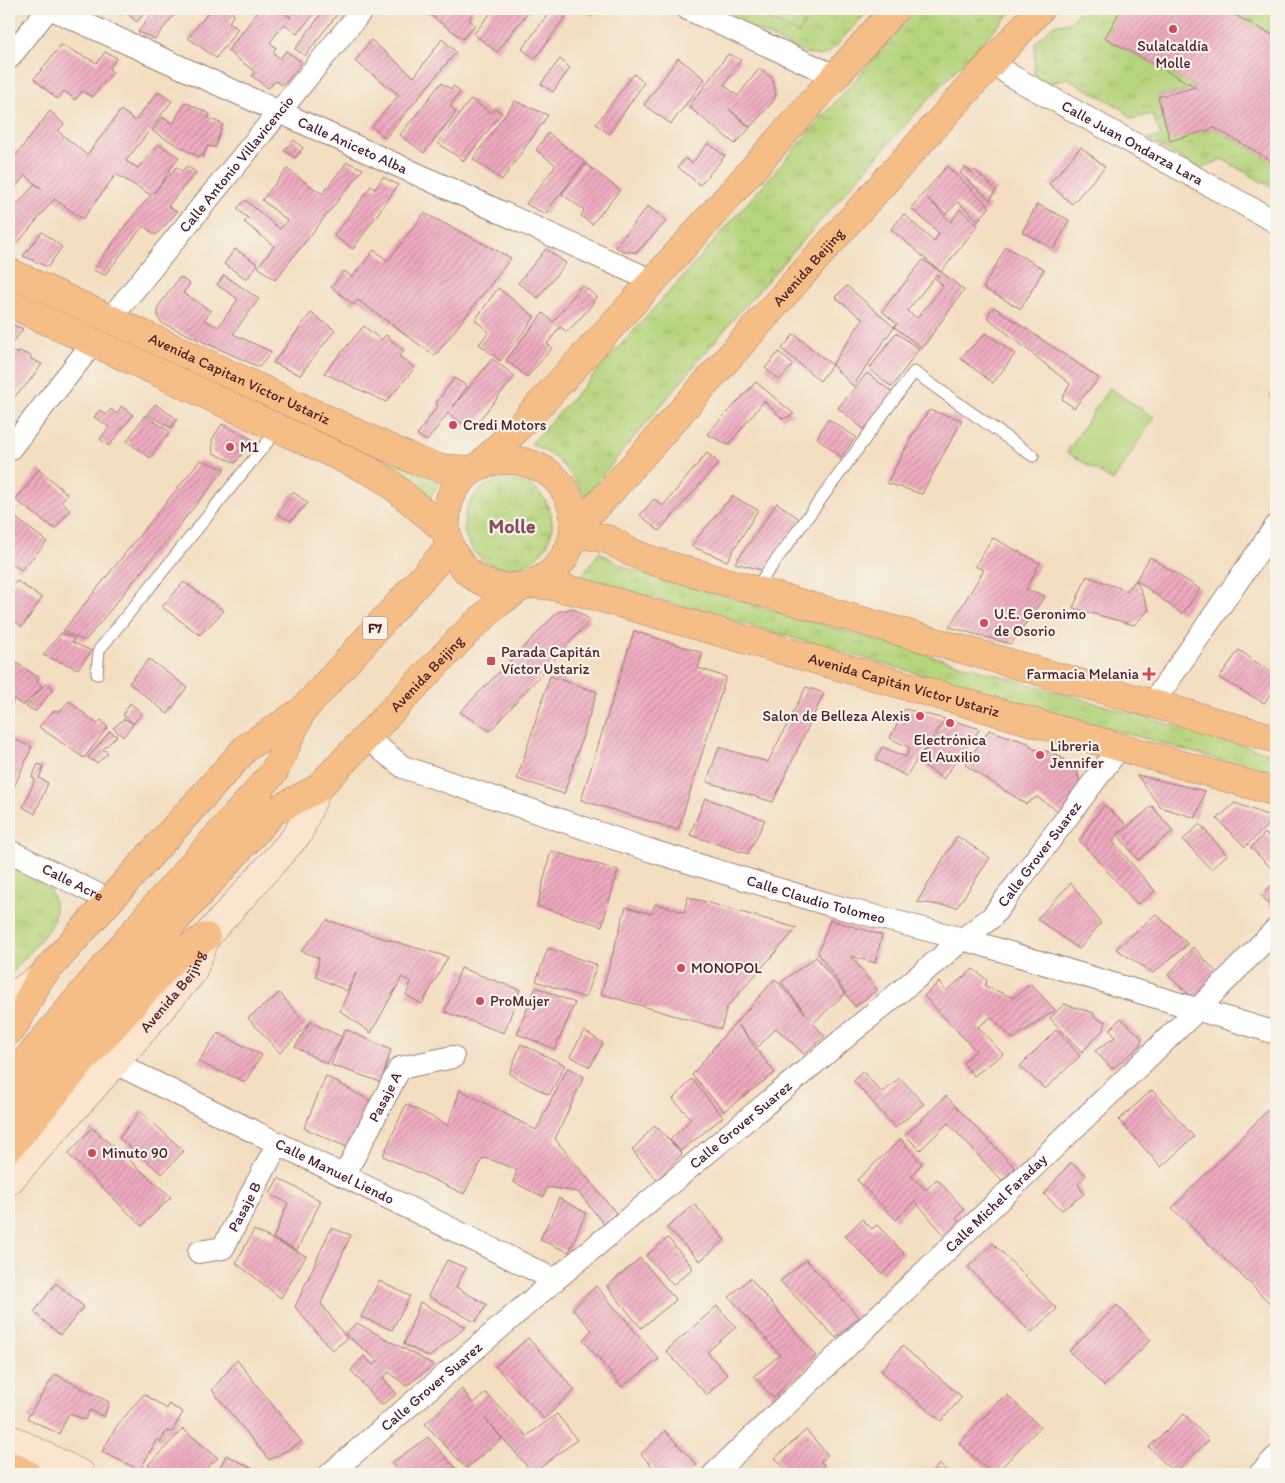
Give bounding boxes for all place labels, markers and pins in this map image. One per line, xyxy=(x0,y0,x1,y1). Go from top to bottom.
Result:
marker: Sulalcaldía Molle xyxy=(1167,23,1179,35)
place label: Sulalcaldía Molle xyxy=(1137,37,1209,72)
place label: Credi Motors xyxy=(463,416,547,434)
marker: Credi Motors xyxy=(447,419,459,431)
place label: M1 xyxy=(240,438,259,456)
marker: M1 xyxy=(224,441,236,453)
place label: U.E. Geronimo de Osorio xyxy=(994,605,1086,640)
marker: U.E. Geronimo de Osorio xyxy=(978,617,990,629)
place label: Parada Capitán Víctor Ustariz xyxy=(501,643,600,678)
marker: Parada Capitán Víctor Ustariz xyxy=(485,655,497,667)
place label: Farmacia Melania xyxy=(1026,665,1140,683)
marker: Farmacia Melania xyxy=(1143,668,1155,680)
place label: Salon de Belleza Alexis xyxy=(763,707,910,725)
marker: Salon de Belleza Alexis xyxy=(914,710,926,722)
marker: Electrónica El Auxilio xyxy=(944,717,956,729)
place label: Electrónica El Auxilio xyxy=(914,731,986,766)
place label: Libreria Jennifer xyxy=(1050,737,1104,772)
marker: Libreria Jennifer xyxy=(1034,749,1046,761)
place label: MONOPOL xyxy=(691,959,762,977)
marker: MONOPOL xyxy=(675,962,687,974)
place label: ProMujer xyxy=(490,992,549,1010)
marker: ProMujer xyxy=(474,995,486,1007)
place label: Minuto 90 xyxy=(102,1144,168,1162)
marker: Minuto 90 xyxy=(86,1147,98,1159)

